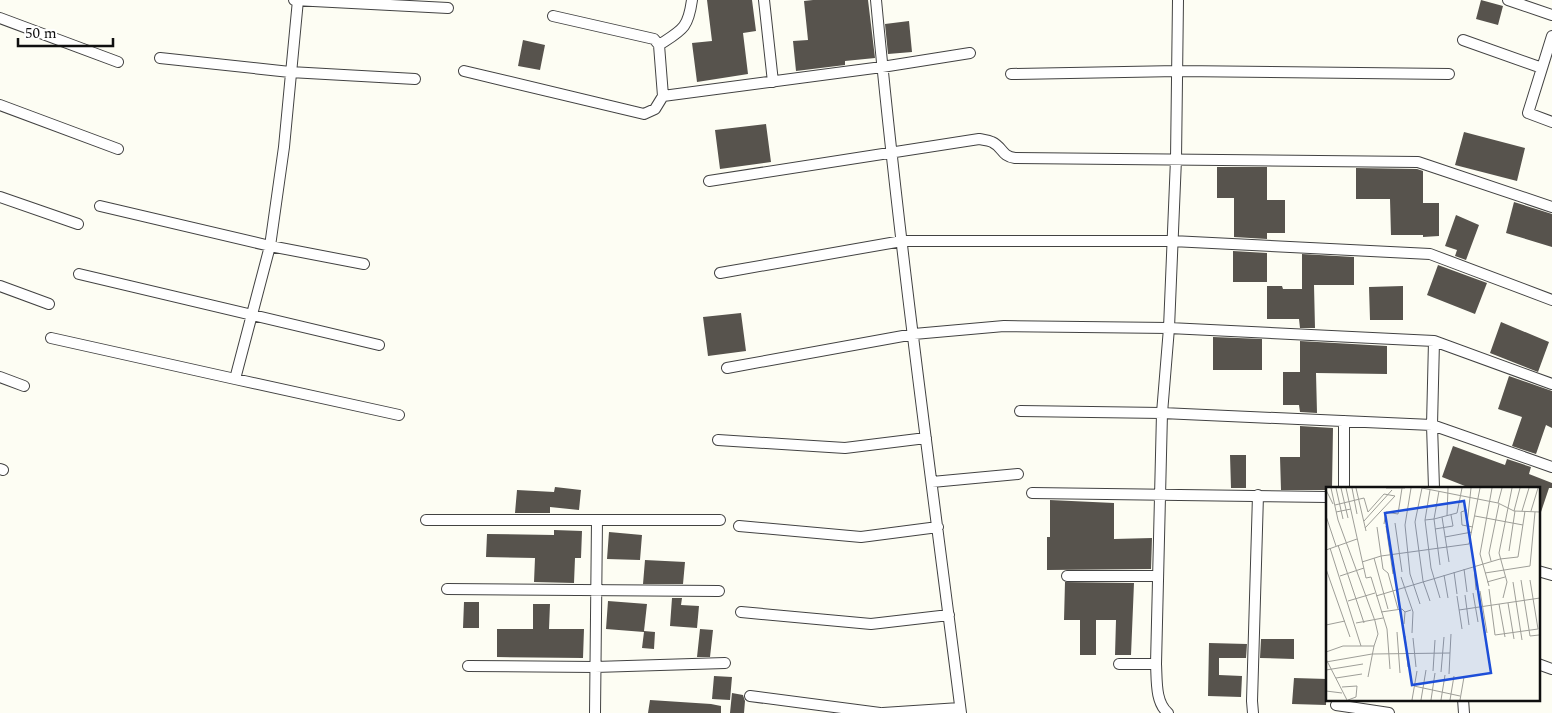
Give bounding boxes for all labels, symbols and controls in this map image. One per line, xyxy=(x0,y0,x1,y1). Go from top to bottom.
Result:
scale bar xyxy=(18,15,112,47)
text: 50 m xyxy=(25,22,57,45)
inset map xyxy=(1326,487,1540,700)

